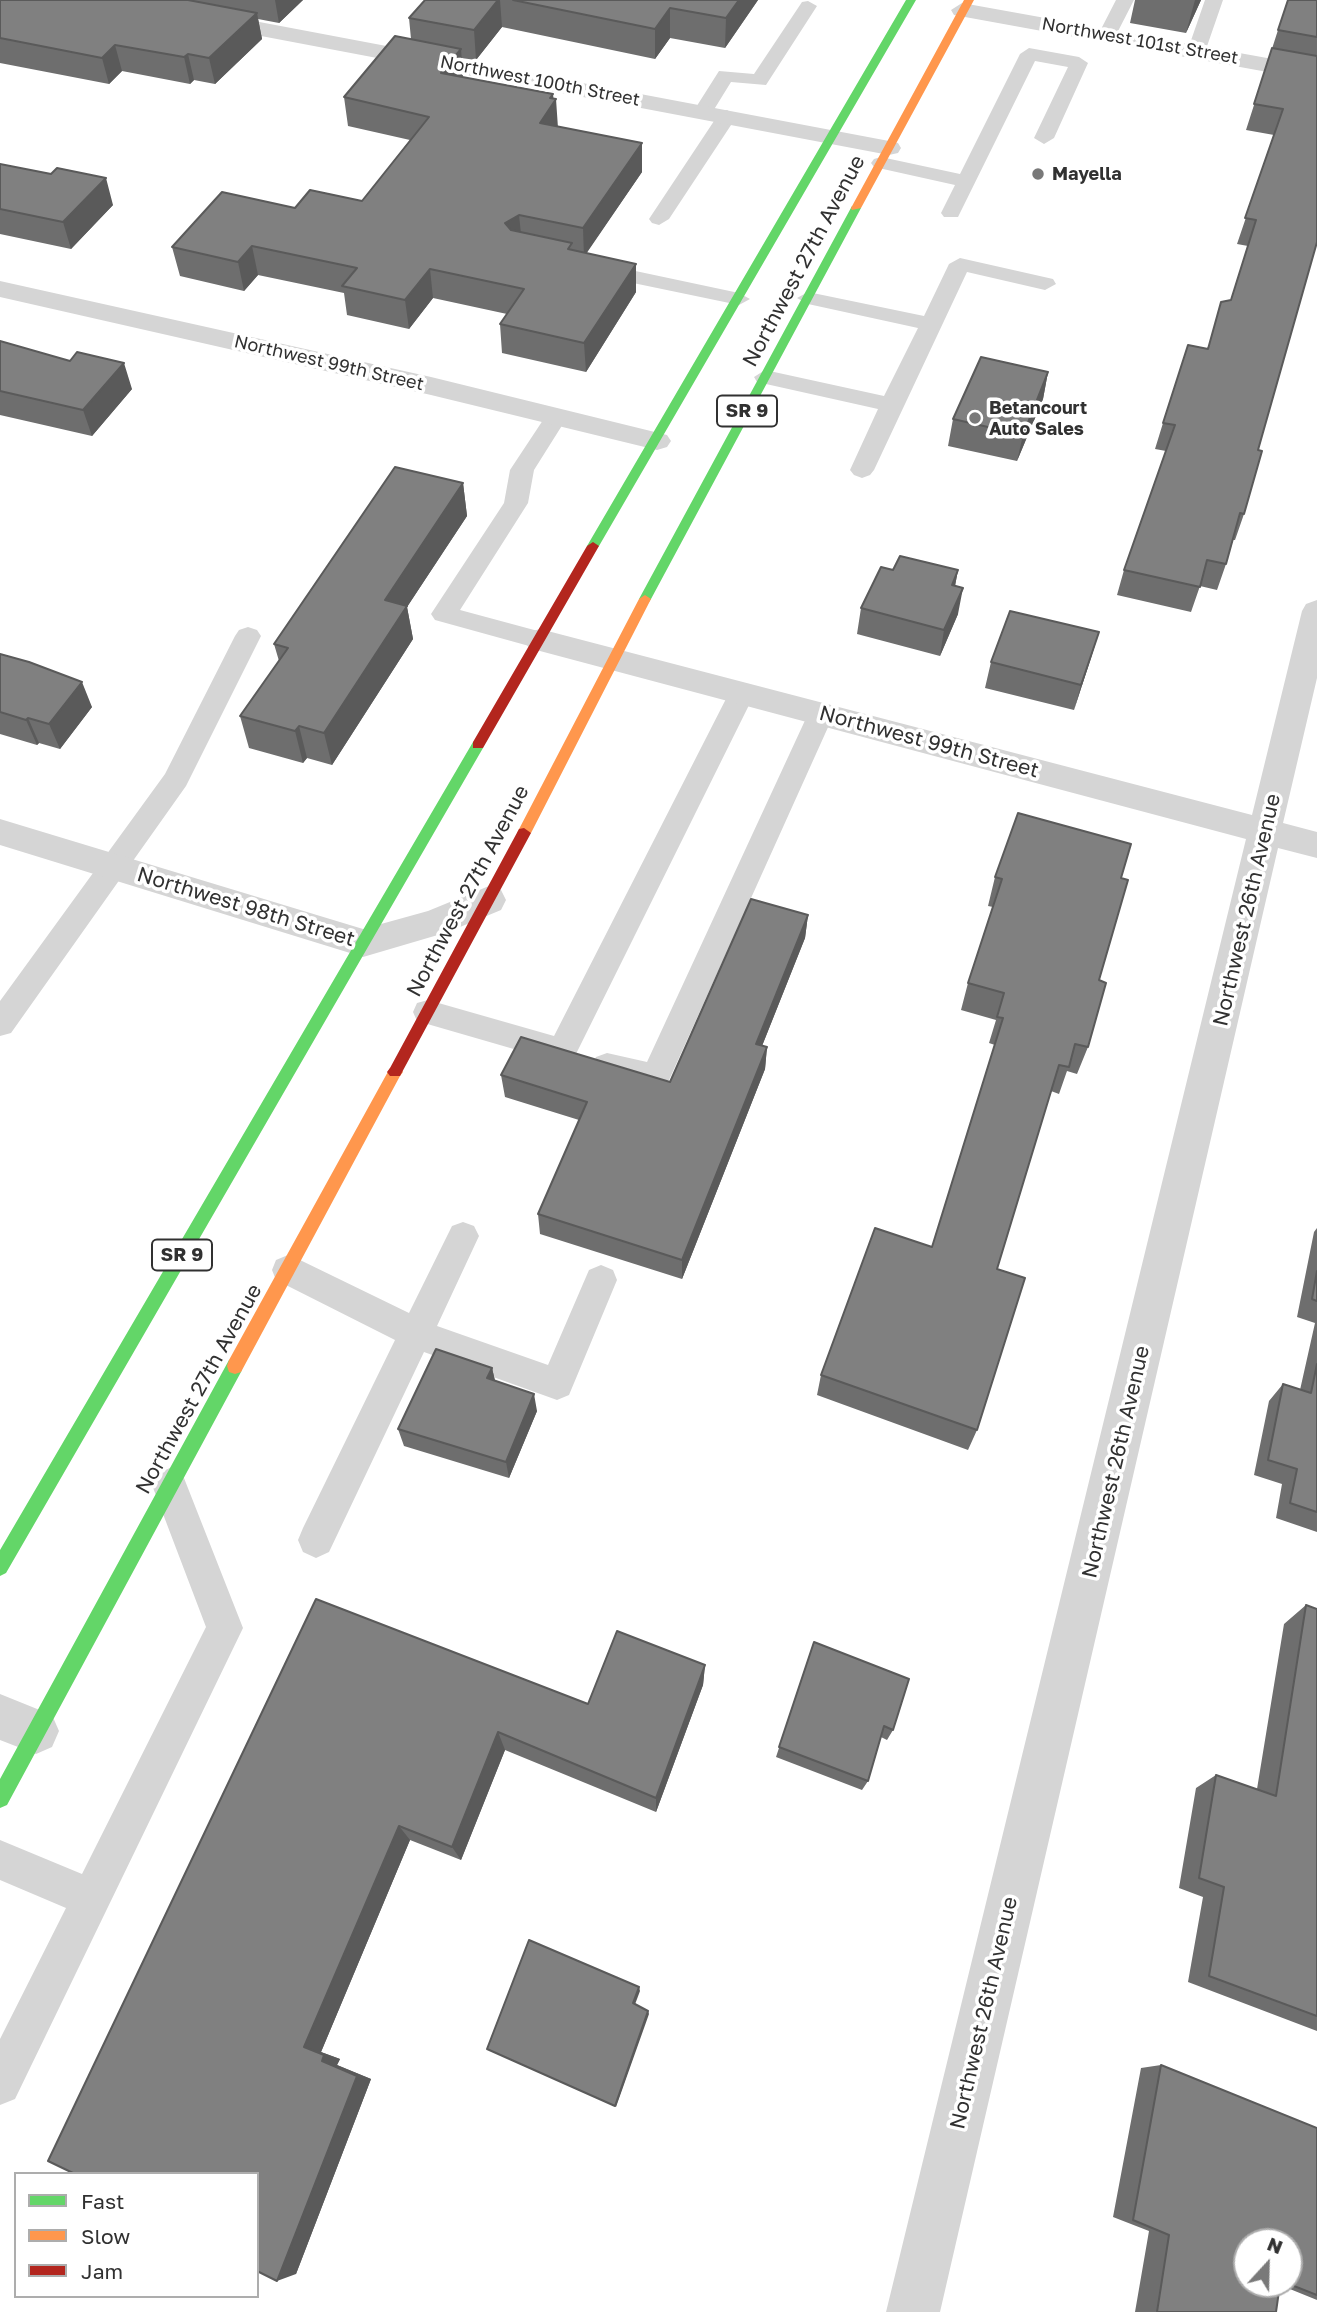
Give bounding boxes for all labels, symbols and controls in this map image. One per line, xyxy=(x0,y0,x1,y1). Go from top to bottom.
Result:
street label: Northwest 101st Street xyxy=(1040,13,1240,69)
street label: Northwest 100th Street xyxy=(438,51,642,111)
street label: Northwest 27th Avenue xyxy=(737,151,871,371)
place label: Mayella xyxy=(1052,163,1122,185)
marker: Mayella xyxy=(1030,166,1046,182)
street label: Northwest 99th Street xyxy=(232,331,426,395)
road number: SR 9 xyxy=(717,396,777,426)
place label: Betancourt Auto Sales xyxy=(989,397,1087,440)
marker: Betancourt Auto Sales xyxy=(967,410,983,426)
street label: Northwest 99th Street xyxy=(817,701,1041,783)
street label: Northwest 27th Avenue xyxy=(401,781,535,1001)
street label: Northwest 26th Avenue xyxy=(1208,791,1286,1029)
street label: Northwest 98th Street xyxy=(134,862,358,952)
road number: SR 9 xyxy=(152,1240,212,1270)
street label: Northwest 27th Avenue xyxy=(131,1280,267,1498)
street label: Northwest 26th Avenue xyxy=(1077,1343,1155,1581)
street label: Northwest 26th Avenue xyxy=(945,1894,1023,2132)
legend xyxy=(14,2172,259,2298)
text: Fast xyxy=(81,2188,124,2214)
text: Slow xyxy=(81,2223,130,2249)
north arrow xyxy=(1233,2228,1303,2298)
text: N xyxy=(1264,2232,1286,2258)
text: Jam xyxy=(81,2258,123,2284)

